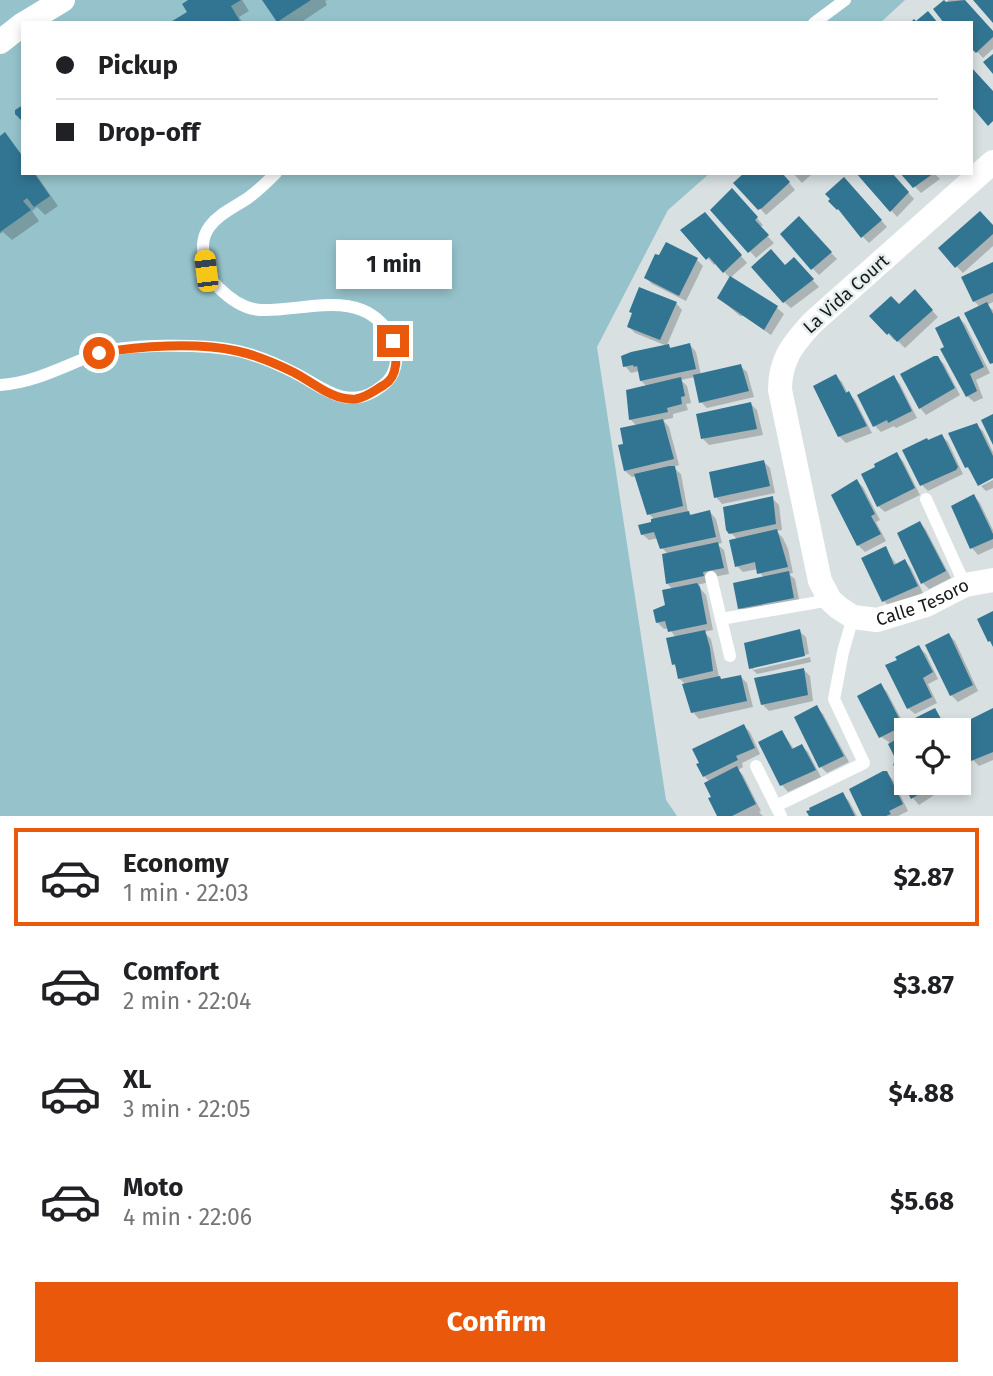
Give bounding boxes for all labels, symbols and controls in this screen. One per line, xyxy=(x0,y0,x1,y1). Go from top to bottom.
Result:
text: Pickup xyxy=(98,50,178,81)
text: Drop-off xyxy=(98,117,200,148)
callout: 1 min xyxy=(335,240,451,288)
car xyxy=(194,249,219,293)
street label: La Vida Court xyxy=(799,249,894,338)
text: 1 min xyxy=(366,250,422,278)
route end xyxy=(377,325,409,357)
route start xyxy=(83,337,115,369)
street label: Calle Tesoro xyxy=(873,574,973,631)
map controls xyxy=(894,718,971,795)
button: locate xyxy=(894,718,971,795)
icon: car xyxy=(39,846,102,909)
text: Economy xyxy=(123,848,229,879)
text: $2.87 xyxy=(893,862,954,893)
text: 1 min · 22:03 xyxy=(123,879,249,907)
icon: car xyxy=(39,954,102,1017)
text: Comfort xyxy=(123,956,219,987)
text: $3.87 xyxy=(893,970,954,1001)
text: 2 min · 22:04 xyxy=(123,987,251,1015)
icon: car xyxy=(39,1062,102,1125)
text: XL xyxy=(123,1064,151,1095)
text: $4.88 xyxy=(889,1078,954,1109)
text: 3 min · 22:05 xyxy=(123,1095,251,1123)
icon: car xyxy=(39,1170,102,1233)
text: Moto xyxy=(123,1172,183,1203)
text: $5.68 xyxy=(890,1186,954,1217)
text: 4 min · 22:06 xyxy=(123,1203,252,1231)
button: Confirm xyxy=(35,1282,958,1362)

